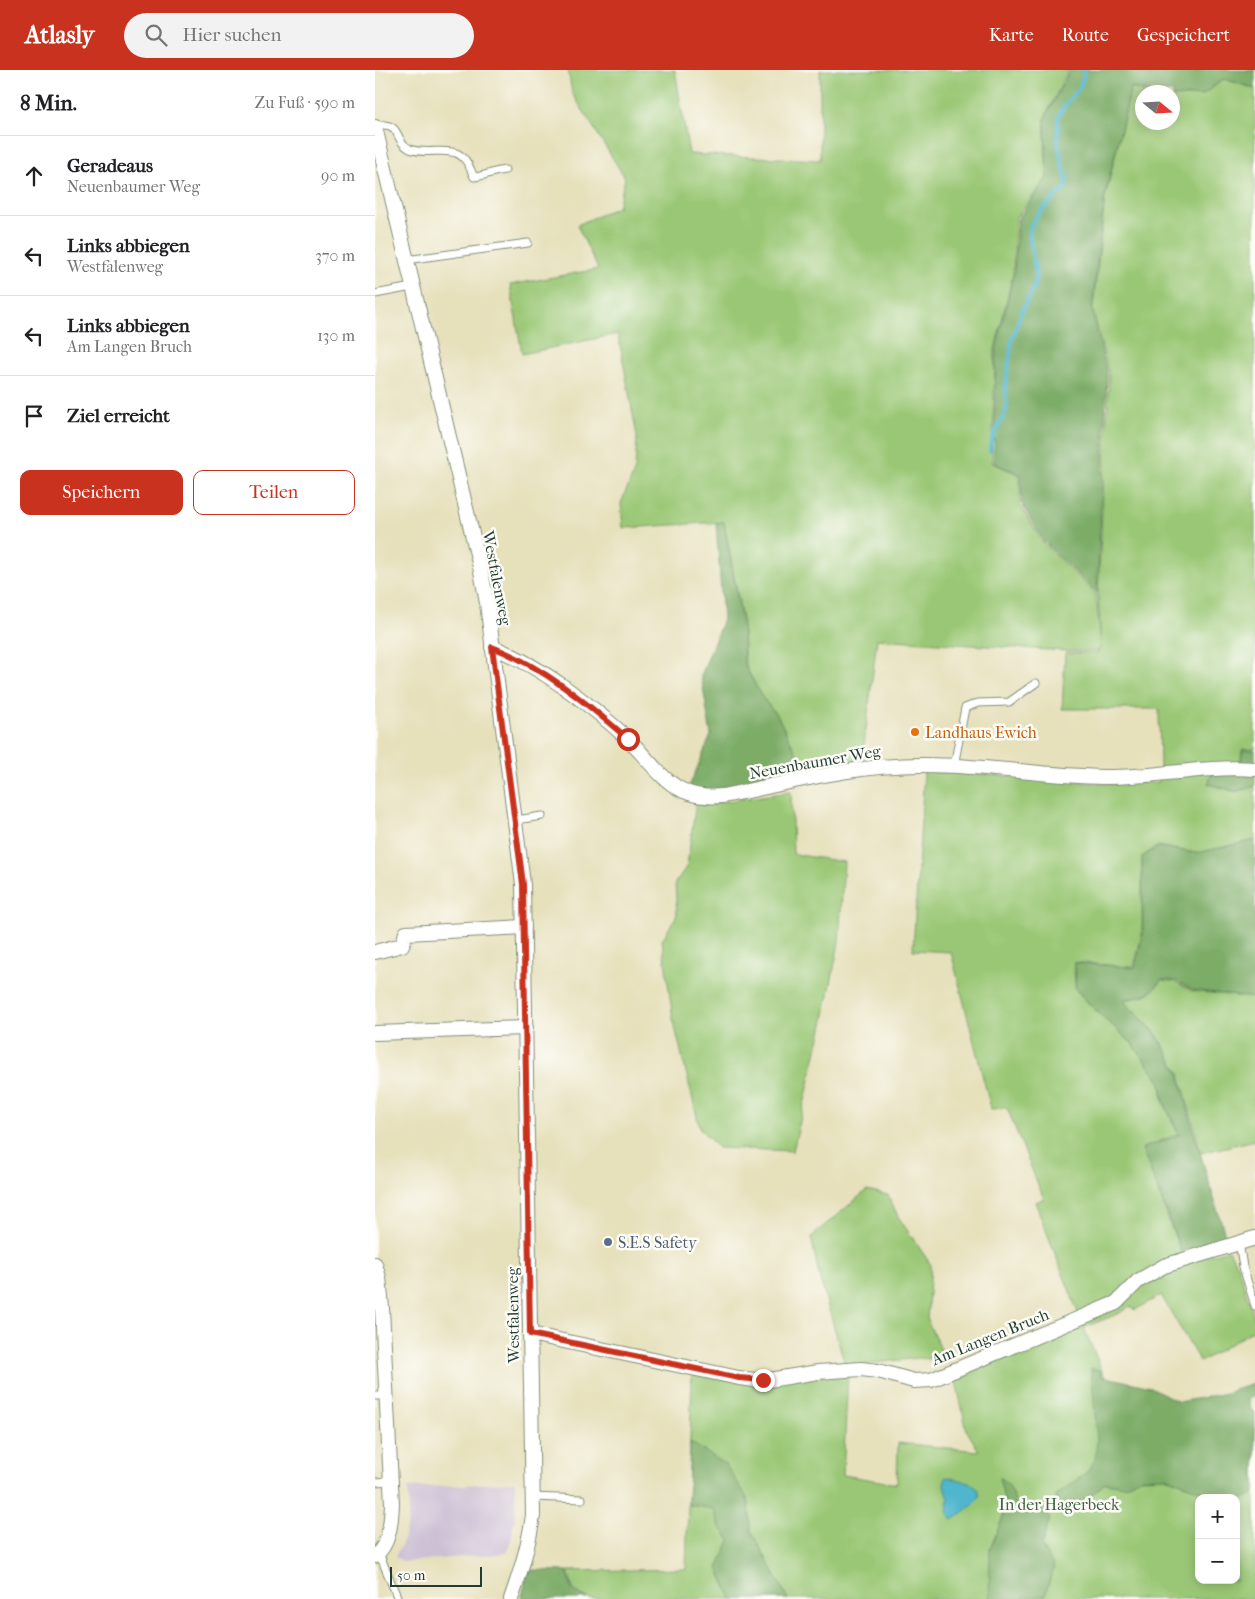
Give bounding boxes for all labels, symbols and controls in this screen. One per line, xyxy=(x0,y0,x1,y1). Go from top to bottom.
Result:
search box xyxy=(124,13,474,58)
text: Atlasly xyxy=(25,21,94,49)
icon: search xyxy=(142,21,170,49)
text: Hier suchen xyxy=(182,24,281,46)
text: Karte xyxy=(989,25,1034,46)
text: Route xyxy=(1062,25,1109,46)
text: Gespeichert xyxy=(1137,25,1230,46)
north arrow xyxy=(1135,85,1180,130)
text: 8 Min. xyxy=(20,91,77,115)
text: Zu Fuß · 590 m xyxy=(254,93,355,112)
text: Geradeaus xyxy=(67,155,153,177)
icon: ahead xyxy=(20,162,48,190)
text: 90 m xyxy=(321,166,355,185)
text: Neuenbaumer Weg xyxy=(67,177,200,196)
text: Links abbiegen xyxy=(67,235,190,257)
icon: left xyxy=(20,242,48,270)
text: 370 m xyxy=(315,246,355,265)
text: Westfalenweg xyxy=(67,257,163,276)
text: Links abbiegen xyxy=(67,315,190,337)
icon: left xyxy=(20,322,48,350)
text: 130 m xyxy=(317,326,355,345)
text: Am Langen Bruch xyxy=(67,337,192,356)
icon: arrive xyxy=(20,402,48,430)
text: Ziel erreicht xyxy=(67,405,170,427)
button: Speichern xyxy=(20,470,183,515)
button: Teilen xyxy=(193,470,355,515)
street label: Westfalenweg xyxy=(478,528,516,627)
place label: Landhaus Ewich xyxy=(925,723,1037,742)
marker: Landhaus Ewich xyxy=(909,726,921,738)
route start xyxy=(617,728,640,751)
street label: Neuenbaumer Weg xyxy=(748,741,883,783)
place label: S.E.S Safety xyxy=(618,1233,697,1252)
marker: S.E.S Safety xyxy=(602,1236,614,1248)
street label: Westfalenweg xyxy=(503,1266,523,1364)
street label: Am Langen Bruch xyxy=(928,1305,1051,1370)
route end xyxy=(752,1369,775,1392)
map controls xyxy=(1195,1494,1240,1584)
button: + xyxy=(1195,1494,1240,1539)
park label: In der Hagerbeck xyxy=(999,1495,1120,1514)
button: − xyxy=(1195,1539,1240,1584)
scale bar xyxy=(390,1564,483,1587)
text: 50 m xyxy=(397,1567,425,1584)

